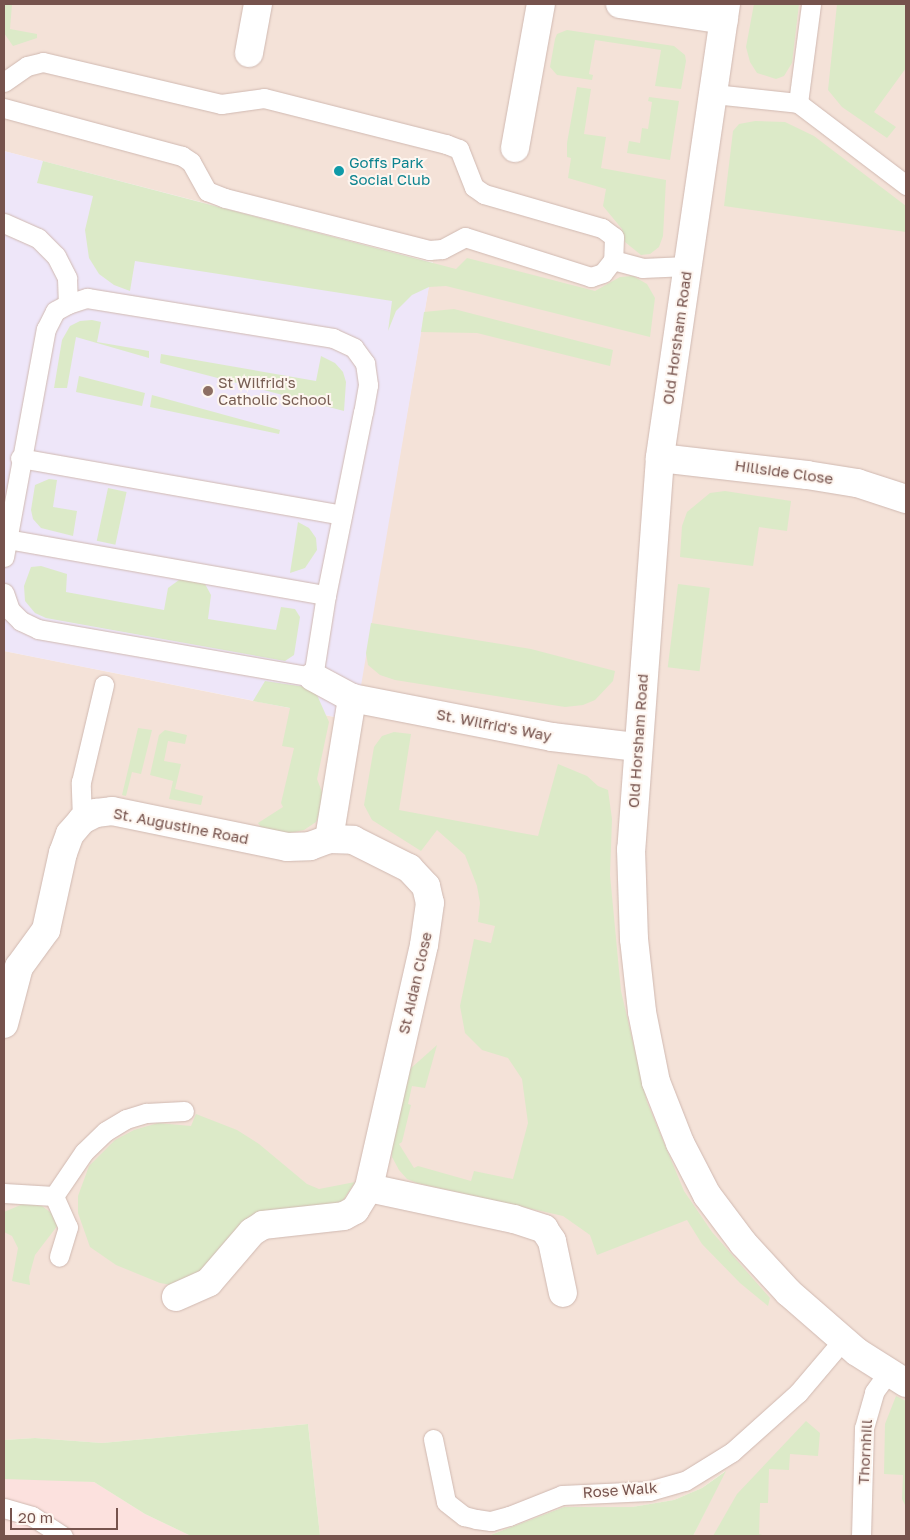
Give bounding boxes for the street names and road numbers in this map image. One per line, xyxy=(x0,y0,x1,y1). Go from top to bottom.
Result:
street label: Old Horsham Road xyxy=(659,270,695,406)
street label: Hillside Close xyxy=(734,456,834,488)
street label: Old Horsham Road xyxy=(624,673,652,809)
street label: St. Wilfrid's Way xyxy=(435,705,553,745)
street label: St. Augustine Road xyxy=(112,804,250,848)
street label: St Aidan Close xyxy=(395,930,435,1036)
street label: Thornhill xyxy=(854,1419,876,1485)
street label: Rose Walk xyxy=(582,1478,658,1502)

